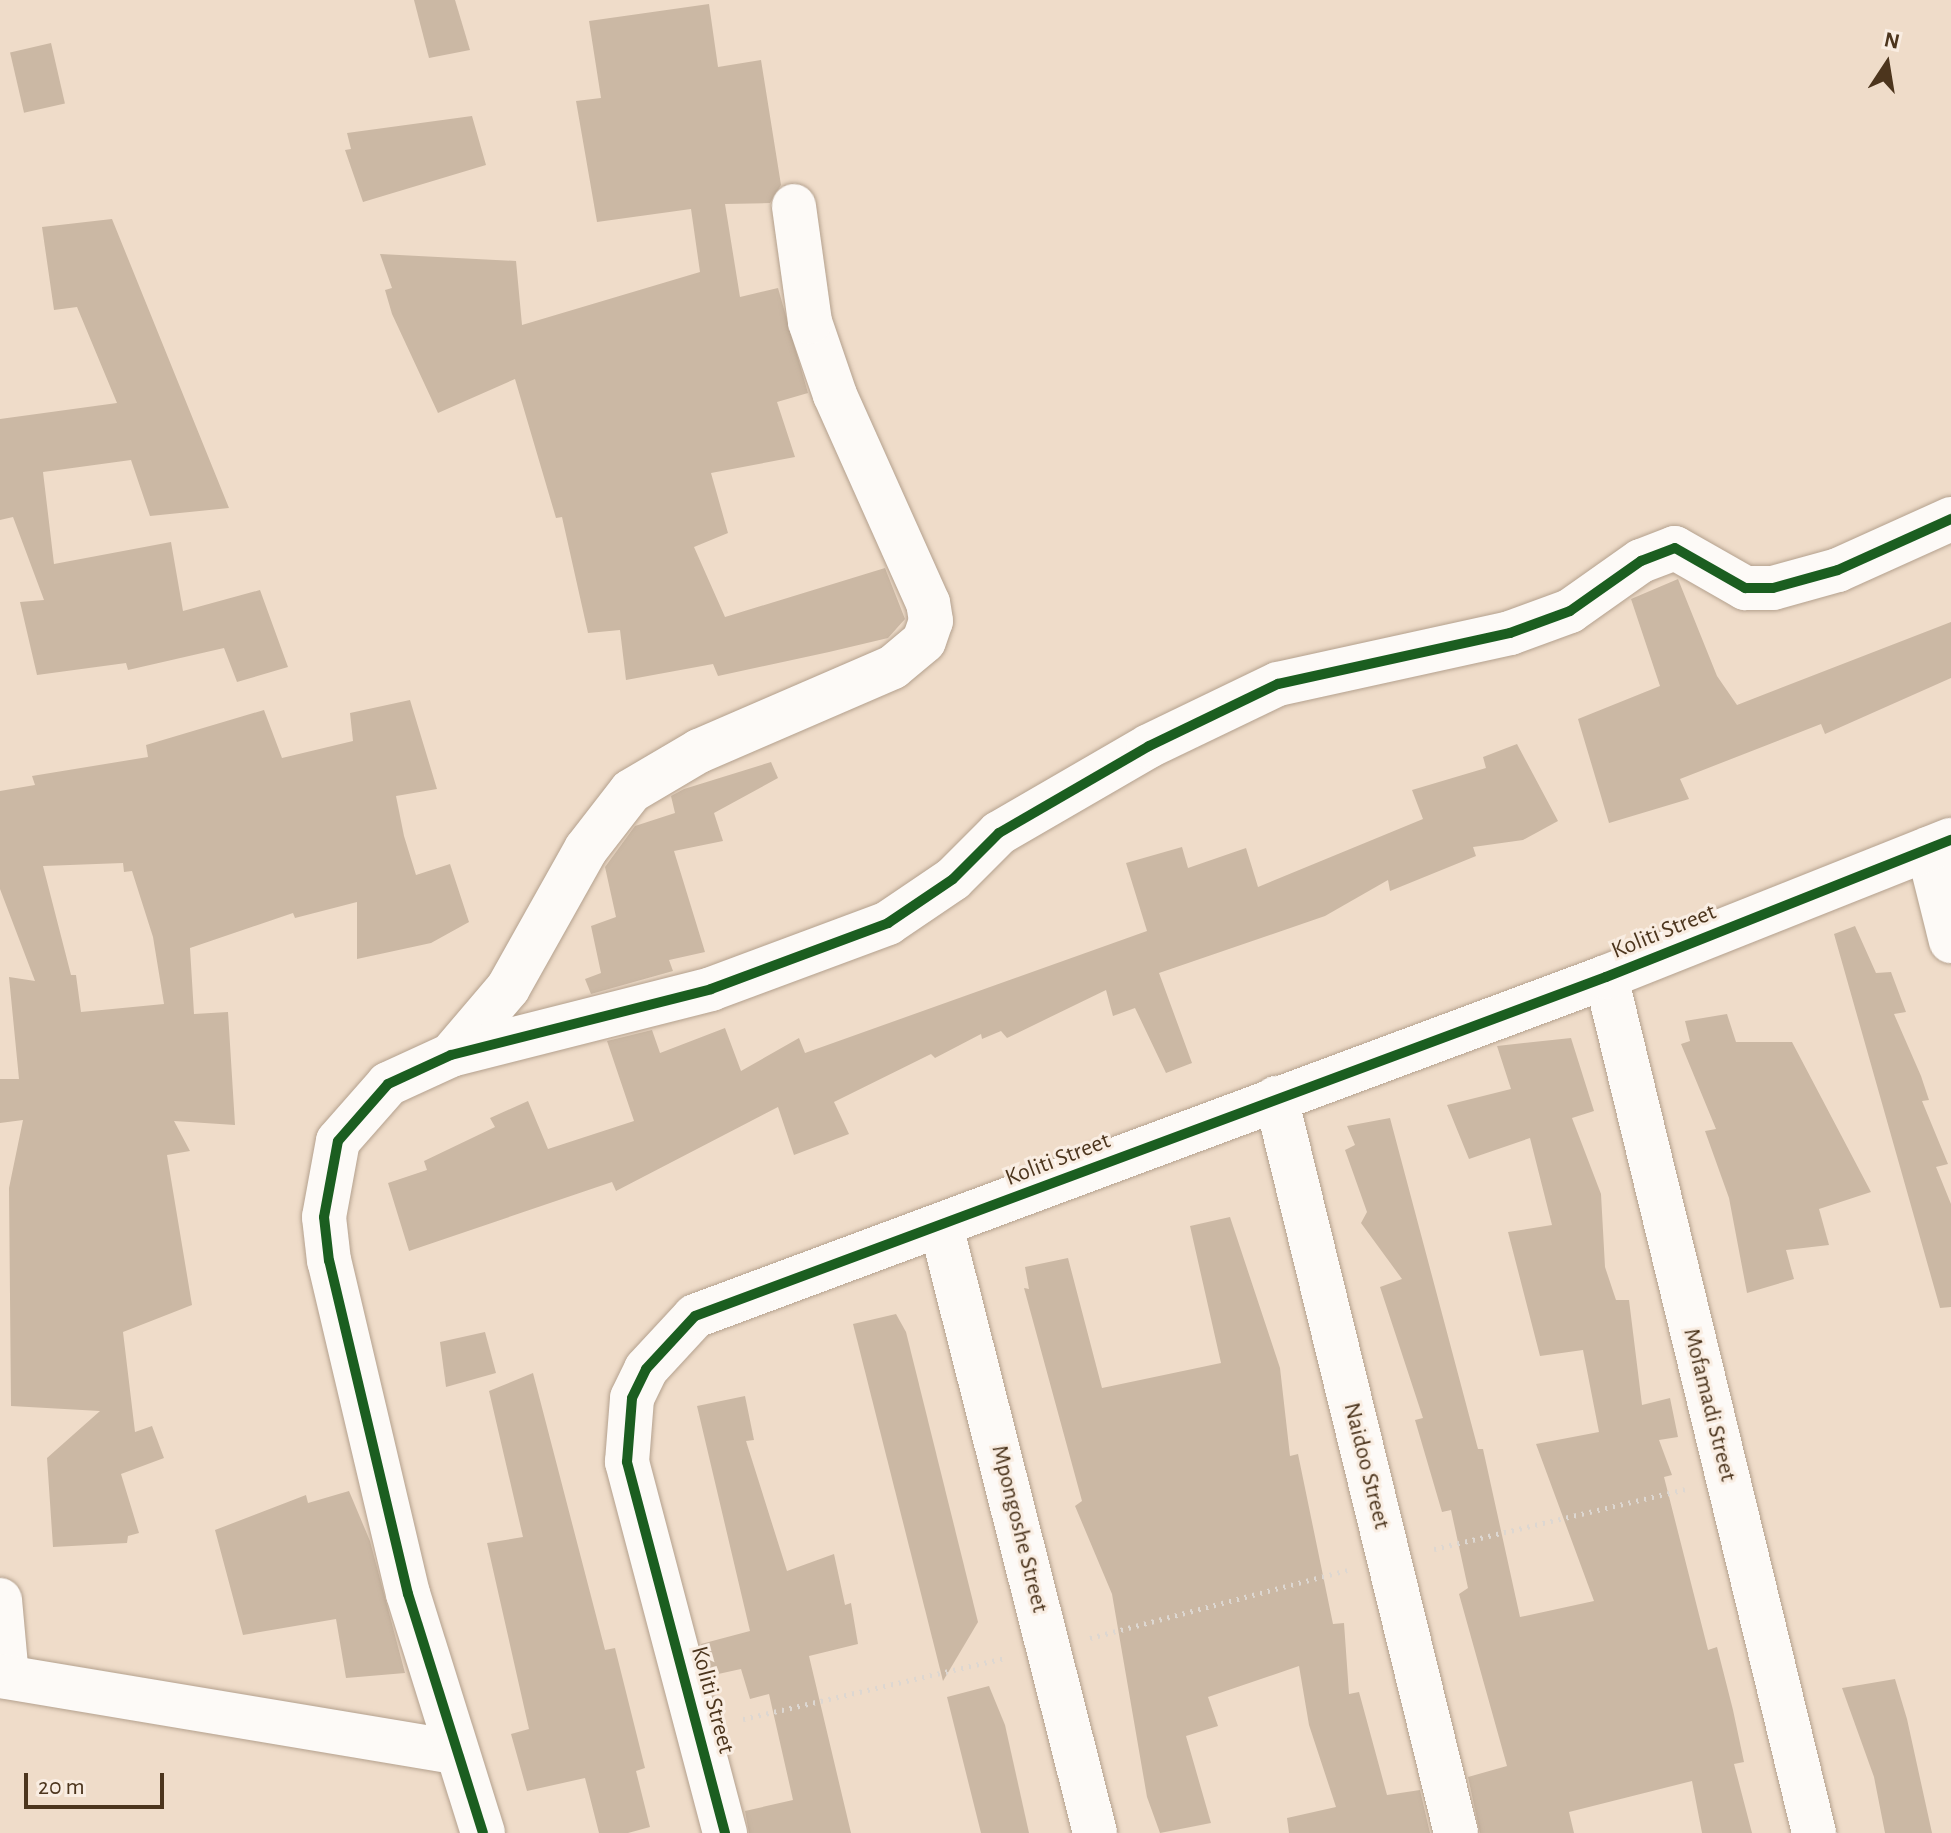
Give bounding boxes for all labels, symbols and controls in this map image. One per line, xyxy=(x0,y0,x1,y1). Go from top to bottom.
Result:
north arrow xyxy=(1847,24,1927,104)
text: N xyxy=(1882,28,1902,53)
street label: Koliti Street xyxy=(1608,898,1720,966)
street label: Koliti Street xyxy=(1001,1127,1115,1193)
street label: Mofamadi Street xyxy=(1676,1326,1742,1484)
street label: Naidoo Street xyxy=(1336,1400,1396,1532)
street label: Mpongoshe Street xyxy=(984,1442,1054,1616)
street label: Koliti Street xyxy=(684,1643,740,1757)
scale bar xyxy=(28,1757,168,1807)
text: 20 m xyxy=(38,1775,85,1799)

